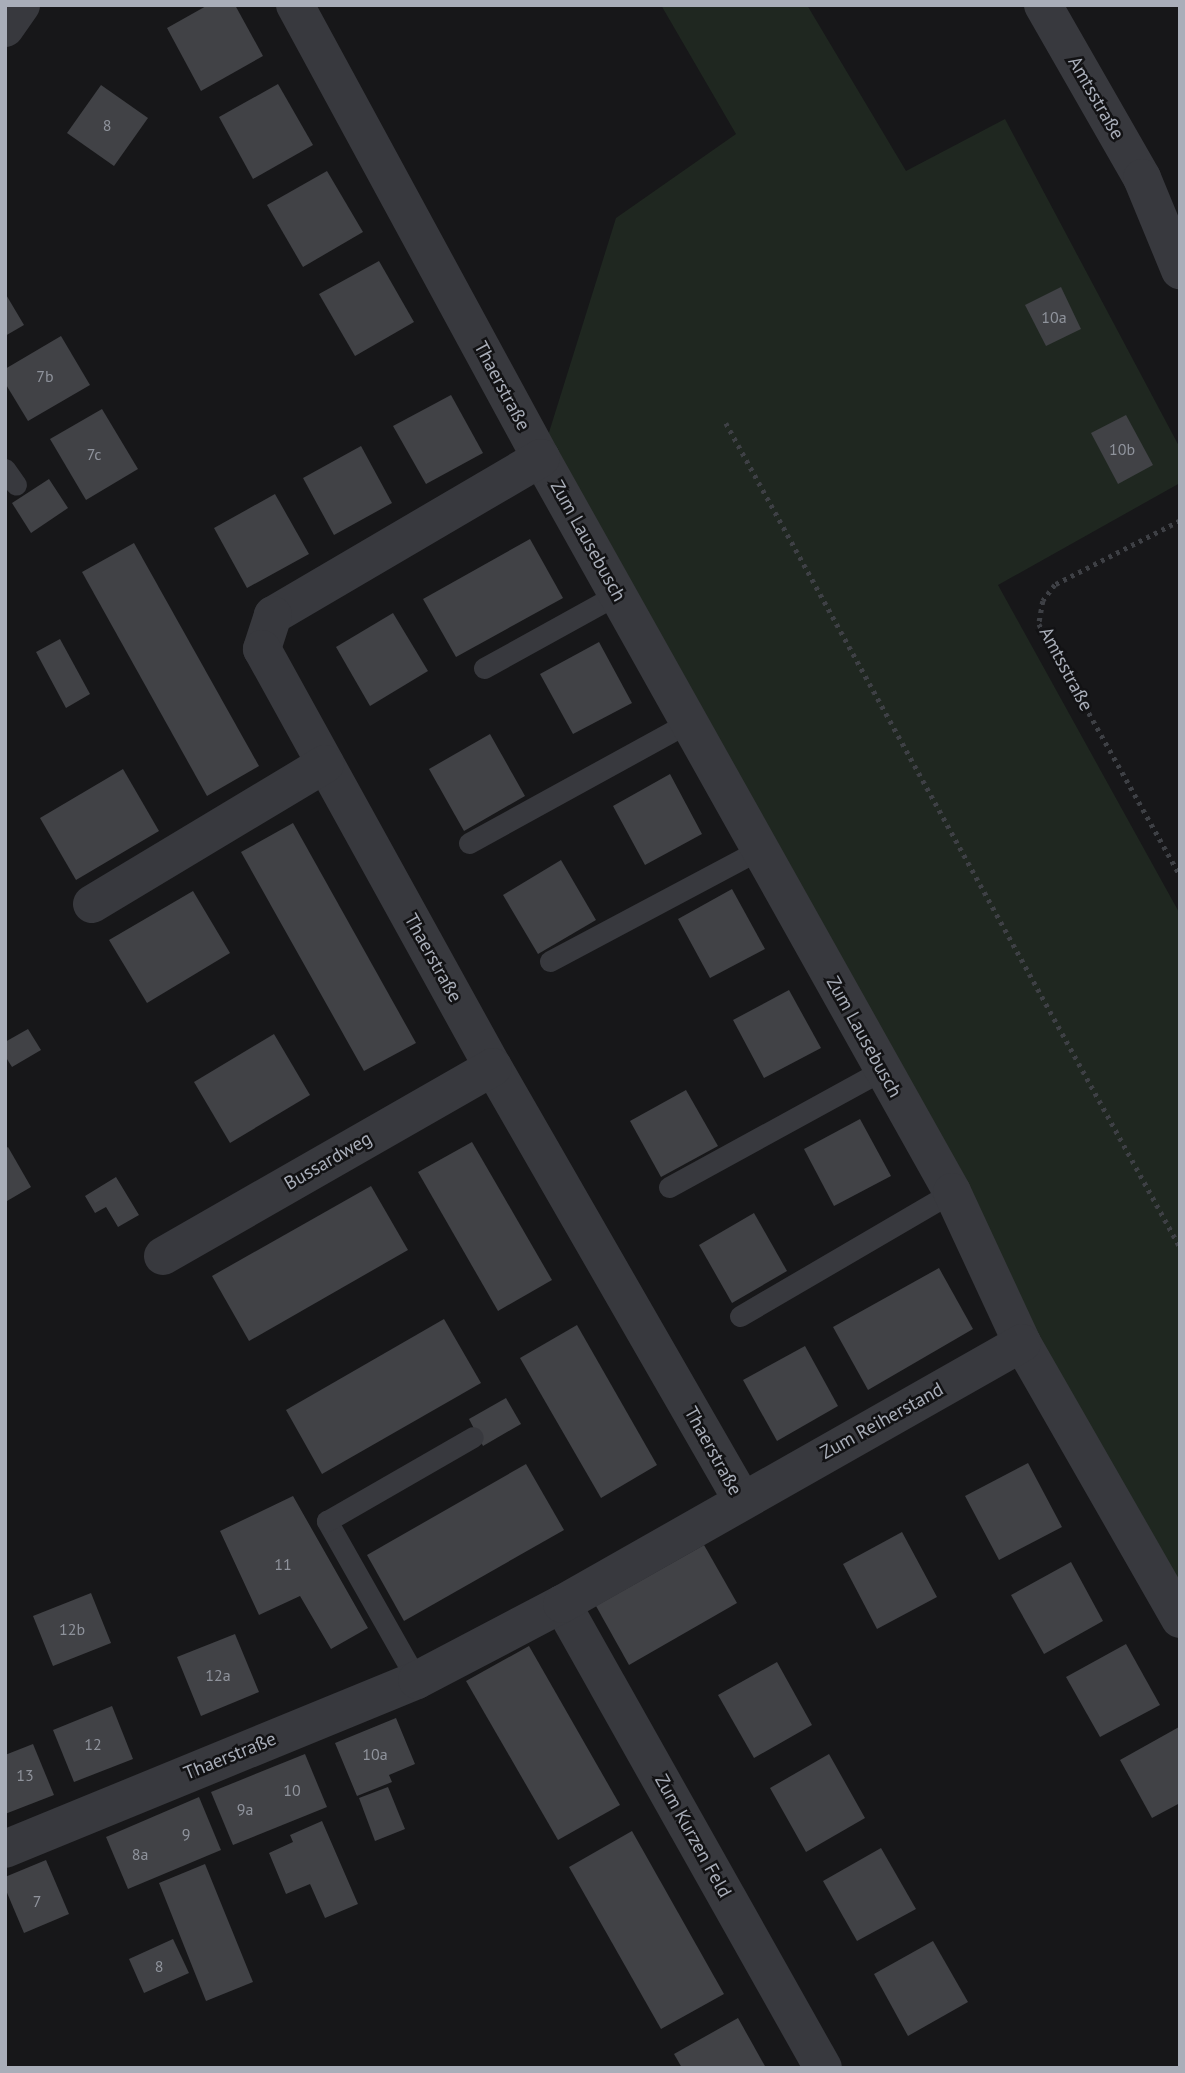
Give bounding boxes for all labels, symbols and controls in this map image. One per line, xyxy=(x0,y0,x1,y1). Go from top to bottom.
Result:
street label: Amtsstraße xyxy=(1063,52,1129,144)
house number: 8 xyxy=(103,115,111,135)
house number: 10a xyxy=(1041,307,1067,327)
street label: Thaerstraße xyxy=(469,338,535,434)
house number: 7b xyxy=(36,366,54,386)
house number: 10b xyxy=(1109,439,1135,459)
house number: 7c xyxy=(87,444,101,464)
street label: Zum Lausebusch xyxy=(545,476,631,606)
street label: Amtsstraße xyxy=(1034,623,1098,715)
street label: Thaerstraße xyxy=(399,910,467,1006)
street label: Zum Lausebusch xyxy=(821,972,907,1102)
street label: Bussardweg xyxy=(280,1127,376,1195)
street label: Zum Reiherstand xyxy=(817,1378,947,1464)
street label: Thaerstraße xyxy=(679,1403,747,1499)
house number: 11 xyxy=(274,1554,292,1574)
house number: 12b xyxy=(59,1619,85,1639)
house number: 12a xyxy=(205,1665,231,1685)
street label: Thaerstraße xyxy=(180,1727,280,1785)
house number: 12 xyxy=(84,1734,102,1754)
house number: 10a xyxy=(362,1744,388,1764)
house number: 13 xyxy=(16,1765,34,1785)
street label: Zum Kurzen Feld xyxy=(650,1771,736,1901)
house number: 10 xyxy=(283,1780,301,1800)
house number: 9a xyxy=(237,1799,253,1819)
house number: 9 xyxy=(182,1824,190,1844)
house number: 8a xyxy=(132,1844,148,1864)
house number: 7 xyxy=(33,1891,41,1911)
house number: 8 xyxy=(155,1956,163,1976)

